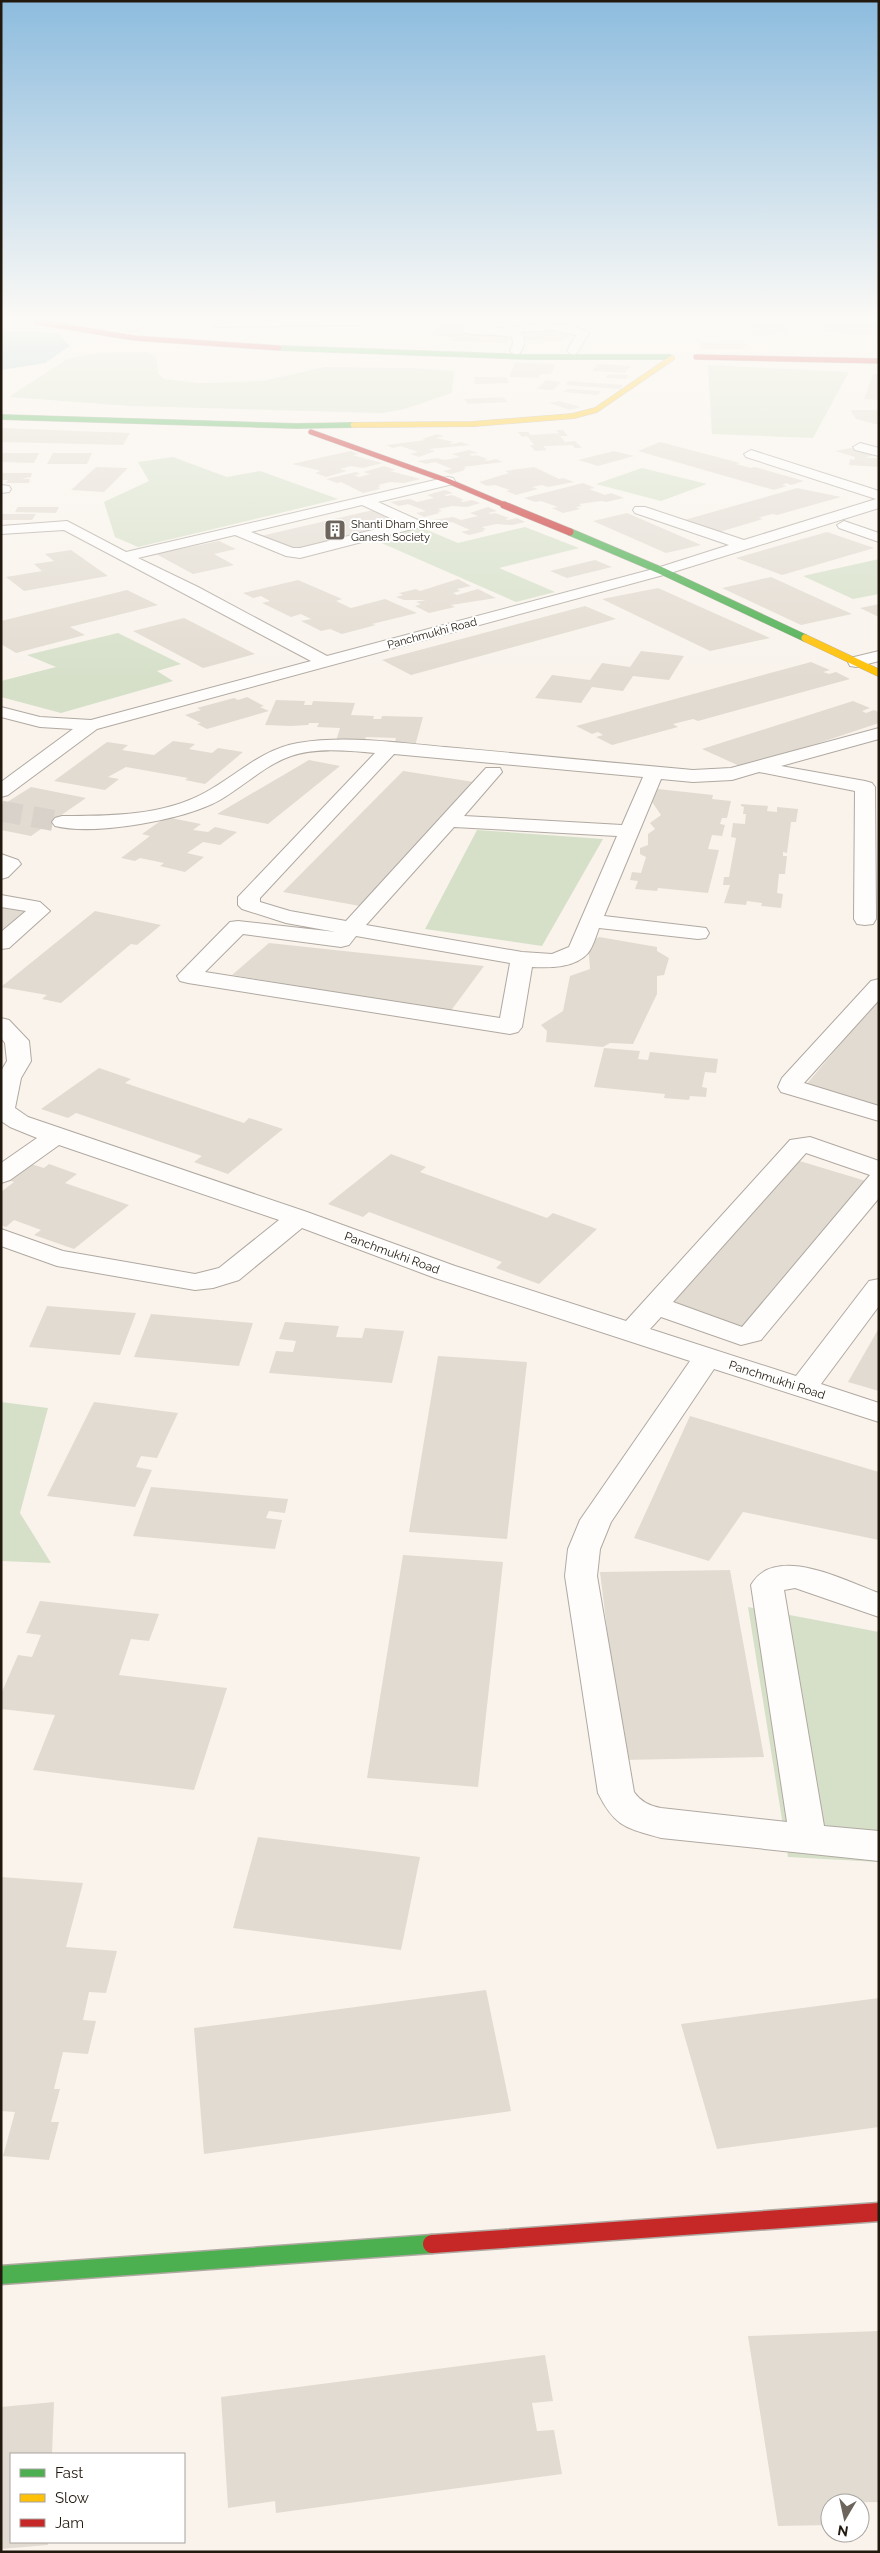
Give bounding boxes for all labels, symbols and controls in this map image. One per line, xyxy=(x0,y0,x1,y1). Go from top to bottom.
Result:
building icon: Shanti Dham Shree Ganesh Society xyxy=(323,518,347,542)
place label: Shanti Dham Shree Ganesh Society xyxy=(351,518,449,544)
street label: Panchmukhi Road xyxy=(386,615,478,652)
street label: Panchmukhi Road xyxy=(342,1229,442,1277)
street label: Panchmukhi Road xyxy=(727,1358,827,1402)
legend xyxy=(10,2453,185,2543)
text: Fast xyxy=(55,2464,83,2482)
text: Slow xyxy=(55,2489,89,2507)
north arrow xyxy=(820,2493,870,2543)
text: Jam xyxy=(55,2514,84,2532)
text: N xyxy=(836,2522,849,2540)

